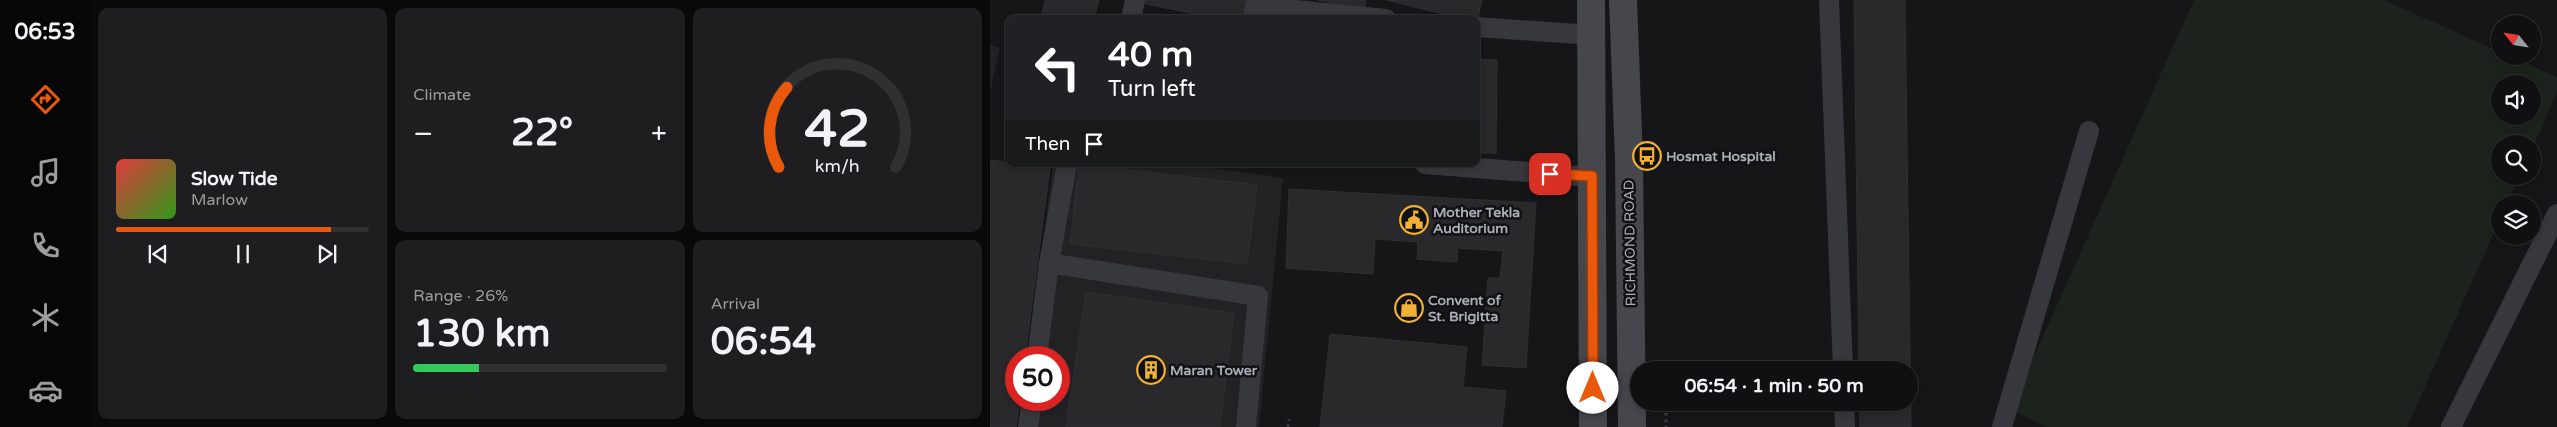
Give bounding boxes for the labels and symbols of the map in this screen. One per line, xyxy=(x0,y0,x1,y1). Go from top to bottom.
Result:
north arrow xyxy=(2491,15,2541,65)
bus stop icon: Hosmat Hospital xyxy=(1632,141,1662,171)
place label: Hosmat Hospital xyxy=(1666,148,1776,165)
pin xyxy=(1529,153,1571,195)
street label: RICHMOND ROAD xyxy=(1620,180,1640,306)
place label: Mother Tekla Auditorium xyxy=(1433,204,1520,237)
public building icon: Mother Tekla Auditorium xyxy=(1399,205,1429,235)
place label: Convent of St. Brigitta xyxy=(1428,292,1501,325)
shop icon: Convent of St. Brigitta xyxy=(1394,293,1424,323)
speed limit sign: 50 xyxy=(1005,346,1070,411)
building icon: Maran Tower xyxy=(1136,355,1166,385)
position arrow xyxy=(1566,361,1618,413)
place label: Maran Tower xyxy=(1170,362,1258,379)

